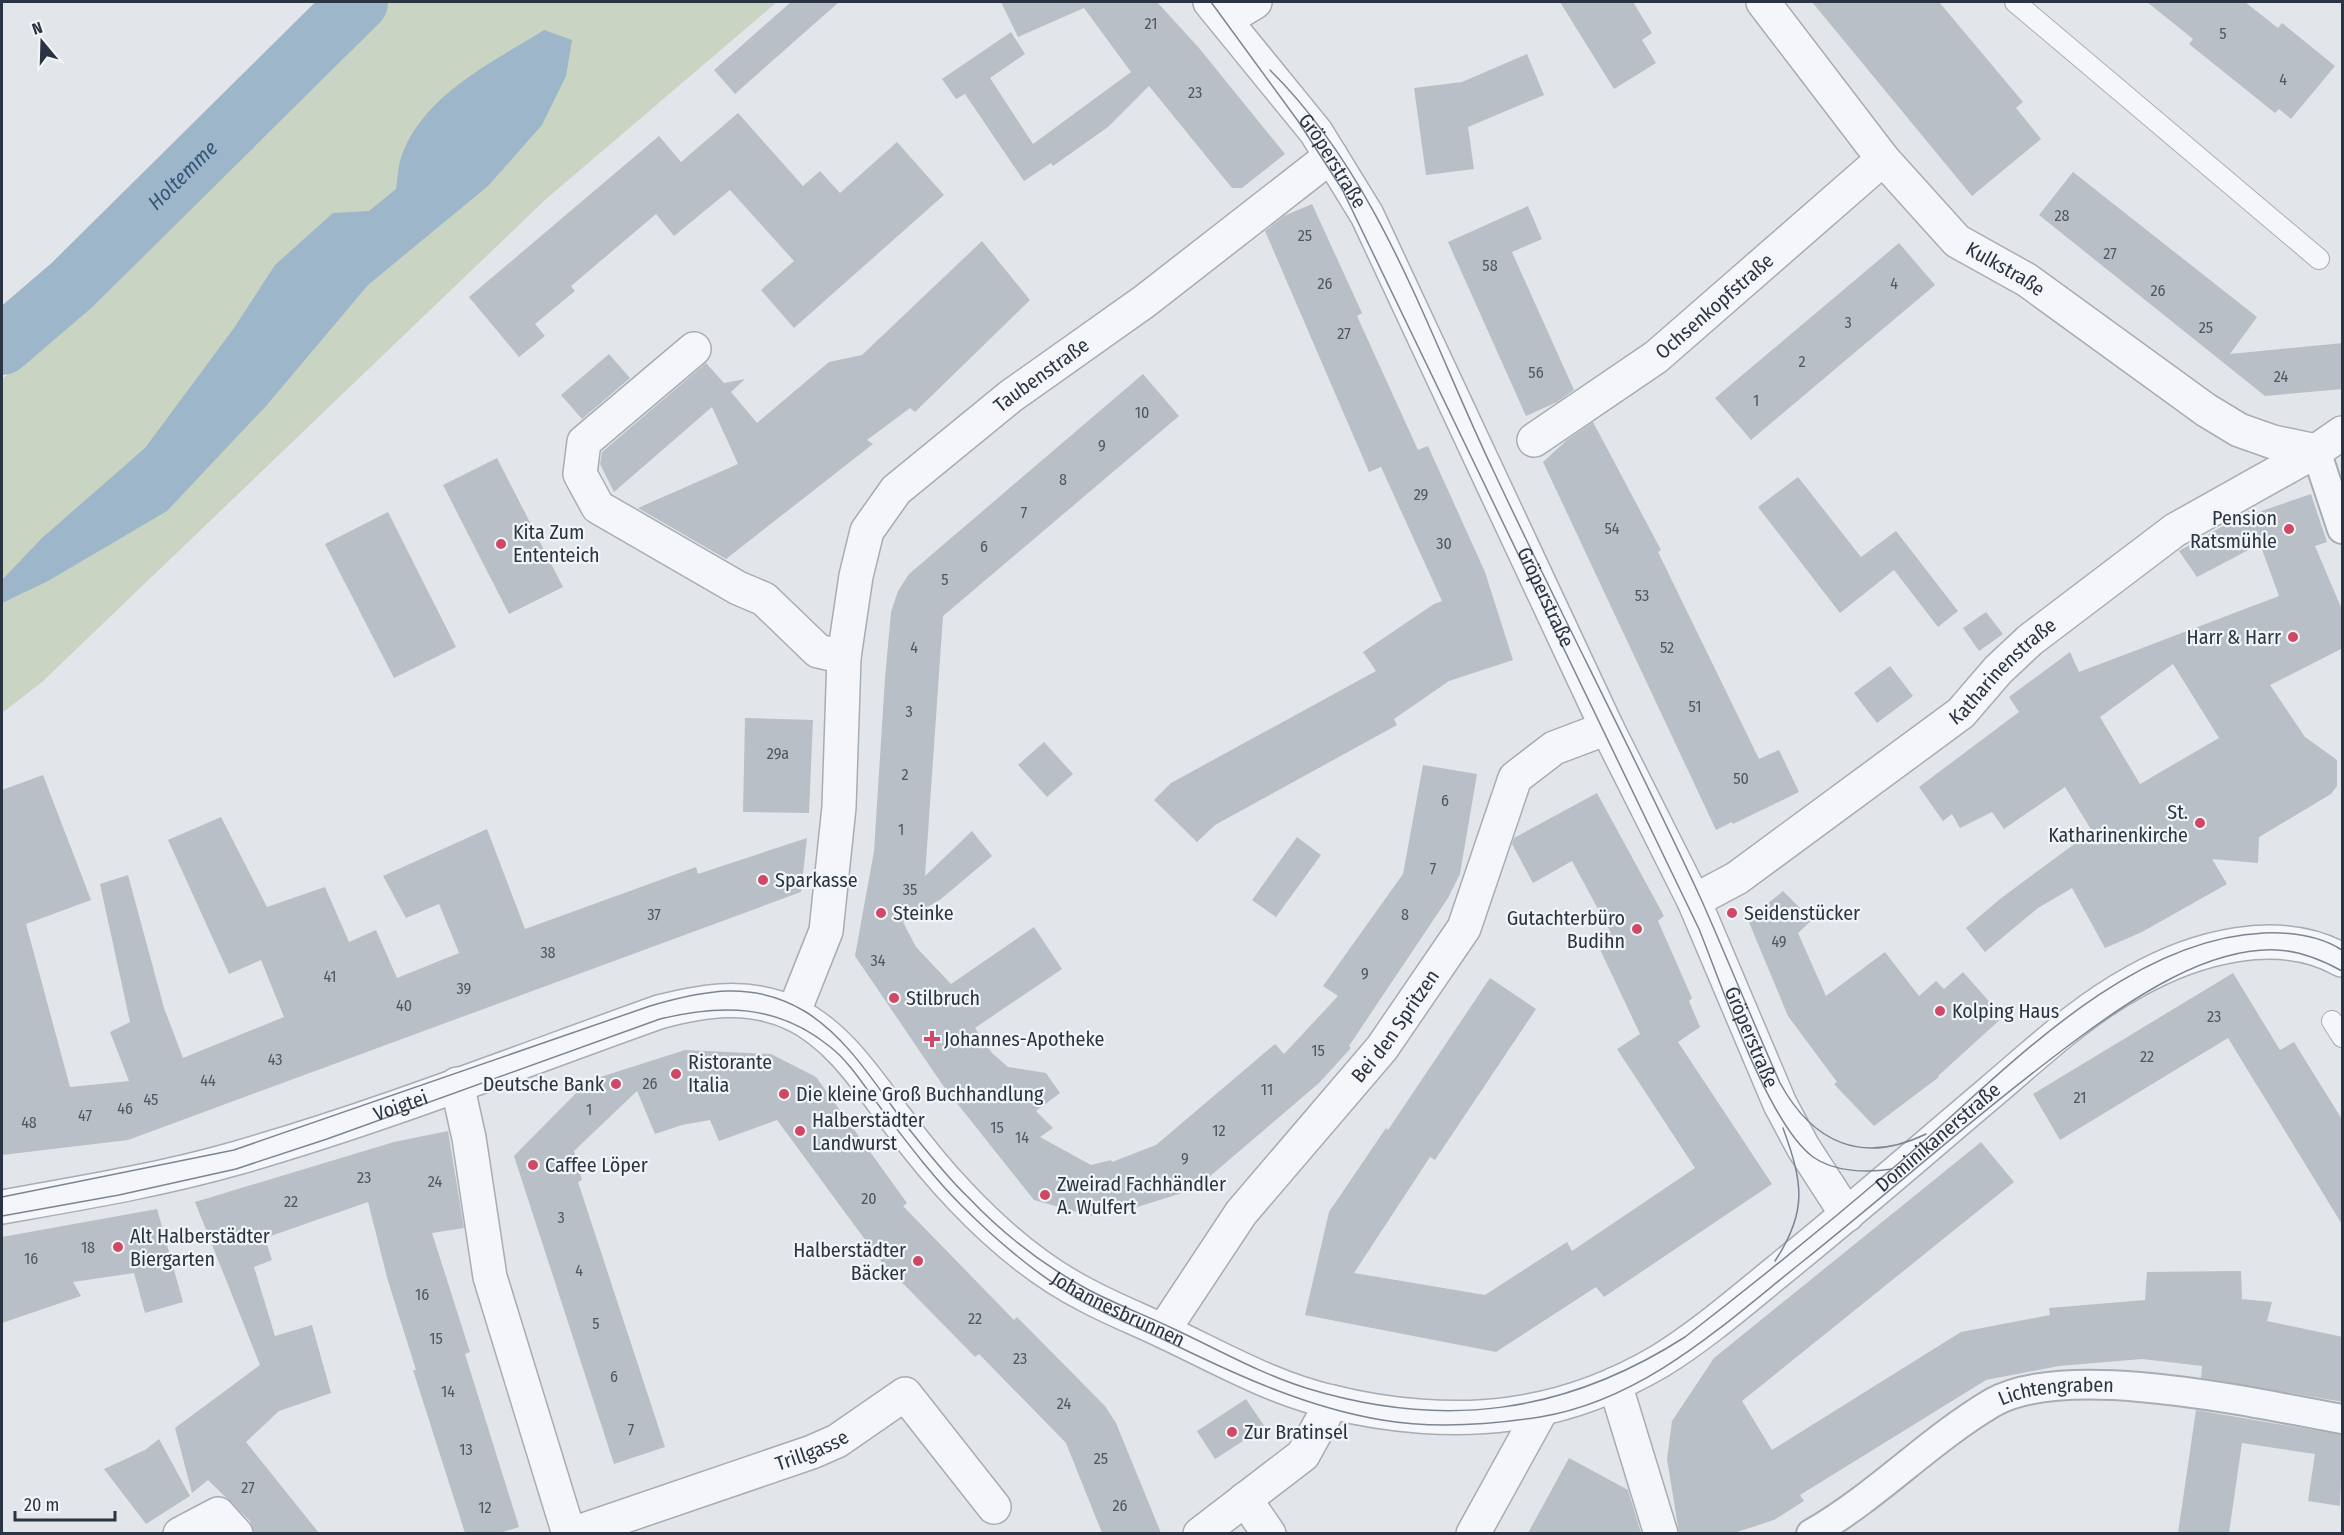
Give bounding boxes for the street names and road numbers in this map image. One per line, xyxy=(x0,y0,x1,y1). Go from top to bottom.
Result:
street label: Gröperstraße xyxy=(1294,109,1372,212)
street label: Kulkstraße xyxy=(1962,237,2050,301)
street label: Ochsenkopfstraße xyxy=(1650,248,1778,364)
street label: Taubenstraße xyxy=(989,333,1094,417)
street label: Gröperstraße xyxy=(1512,543,1579,651)
street label: Katharinenstraße xyxy=(1944,613,2061,730)
street label: Bei den Spritzen xyxy=(1346,965,1444,1087)
street label: Gröperstraße xyxy=(1720,983,1784,1091)
street label: Dominikanerstraße xyxy=(1871,1077,2005,1197)
street label: Voigtei xyxy=(370,1085,431,1126)
street label: Johannesbrunnen xyxy=(1047,1266,1189,1352)
street label: Lichtengraben xyxy=(1994,1373,2114,1410)
street label: Trillgasse xyxy=(772,1425,853,1476)

